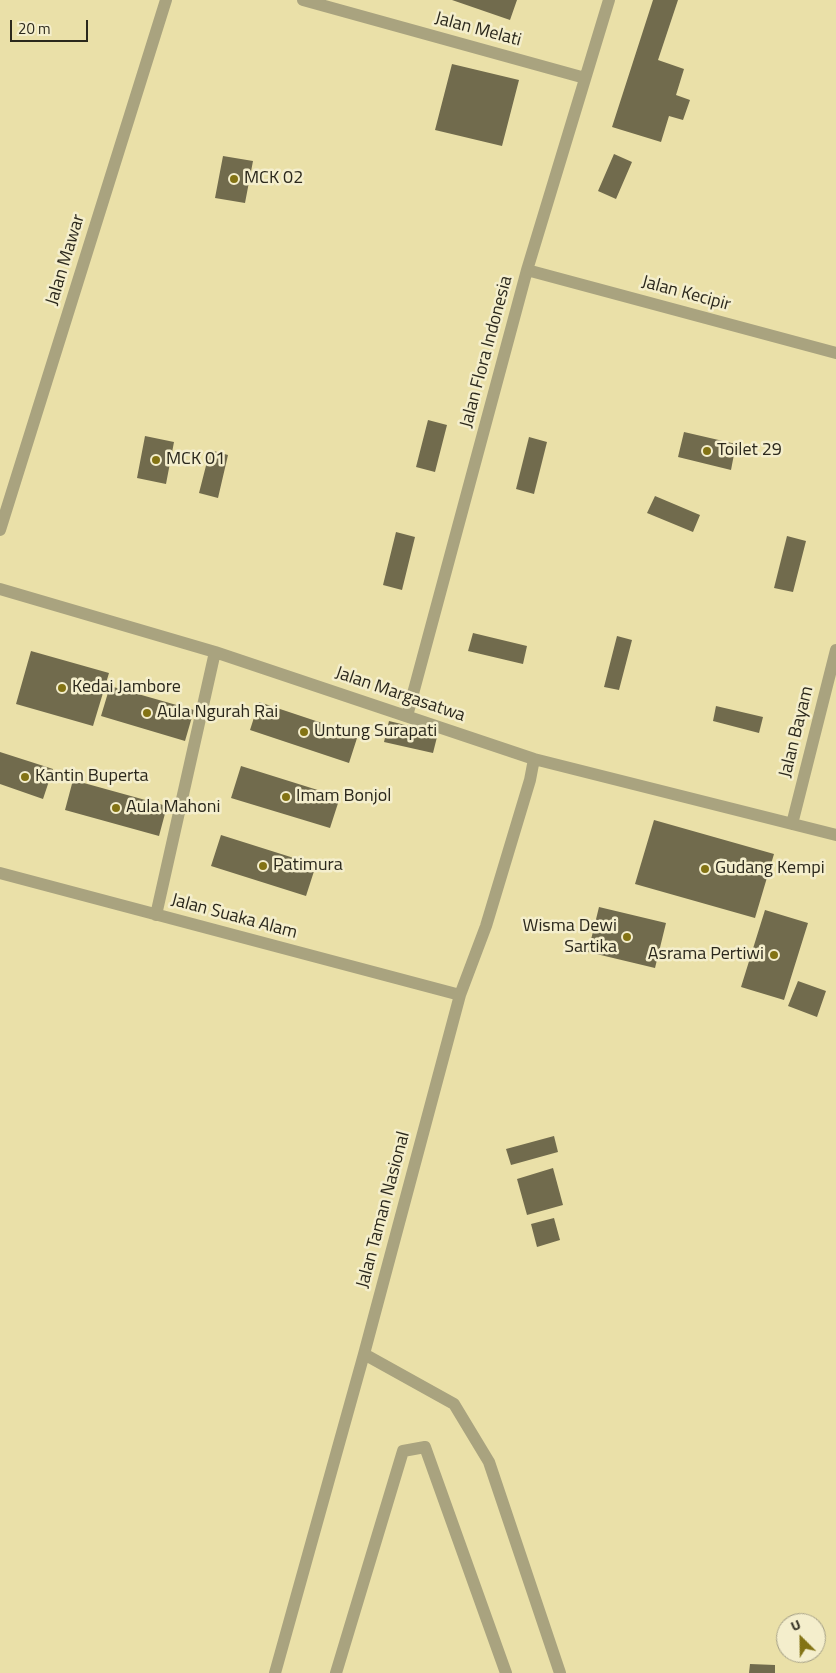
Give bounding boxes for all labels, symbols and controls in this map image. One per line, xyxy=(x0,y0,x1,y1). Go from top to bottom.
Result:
street label: Jalan Melati xyxy=(432,8,524,52)
scale bar xyxy=(12,10,90,42)
text: 20 m xyxy=(18,17,51,40)
place label: MCK 02 xyxy=(244,168,303,190)
marker: MCK 02 xyxy=(228,173,240,185)
street label: Jalan Mawar xyxy=(42,212,90,308)
street label: Jalan Kecipir xyxy=(639,272,733,316)
street label: Jalan Flora Indonesia xyxy=(456,274,518,430)
place label: Toilet 29 xyxy=(717,440,782,462)
marker: Toilet 29 xyxy=(701,445,713,457)
place label: MCK 01 xyxy=(166,449,225,471)
marker: MCK 01 xyxy=(150,454,162,466)
street label: Jalan Margasatwa xyxy=(332,663,468,727)
place label: Kedai Jambore xyxy=(72,677,181,699)
marker: Kedai Jambore xyxy=(56,682,68,694)
street label: Jalan Bayam xyxy=(775,684,819,780)
place label: Aula Ngurah Rai xyxy=(157,702,278,724)
marker: Aula Ngurah Rai xyxy=(141,707,153,719)
place label: Untung Surapati xyxy=(314,721,437,743)
marker: Untung Surapati xyxy=(298,726,310,738)
place label: Kantin Buperta xyxy=(35,766,149,788)
marker: Kantin Buperta xyxy=(19,771,31,783)
place label: Imam Bonjol xyxy=(296,786,391,808)
marker: Imam Bonjol xyxy=(280,791,292,803)
place label: Aula Mahoni xyxy=(126,797,220,819)
marker: Aula Mahoni xyxy=(110,802,122,814)
place label: Patimura xyxy=(273,855,343,877)
place label: Gudang Kempi xyxy=(715,858,825,880)
marker: Patimura xyxy=(257,860,269,872)
marker: Gudang Kempi xyxy=(699,863,711,875)
street label: Jalan Suaka Alam xyxy=(168,890,300,944)
place label: Wisma Dewi Sartika xyxy=(522,916,617,959)
marker: Wisma Dewi Sartika xyxy=(621,931,633,943)
place label: Asrama Pertiwi xyxy=(648,944,764,966)
marker: Asrama Pertiwi xyxy=(768,949,780,961)
street label: Jalan Taman Nasional xyxy=(353,1129,415,1291)
north arrow xyxy=(776,1613,826,1663)
text: U xyxy=(787,1613,804,1636)

